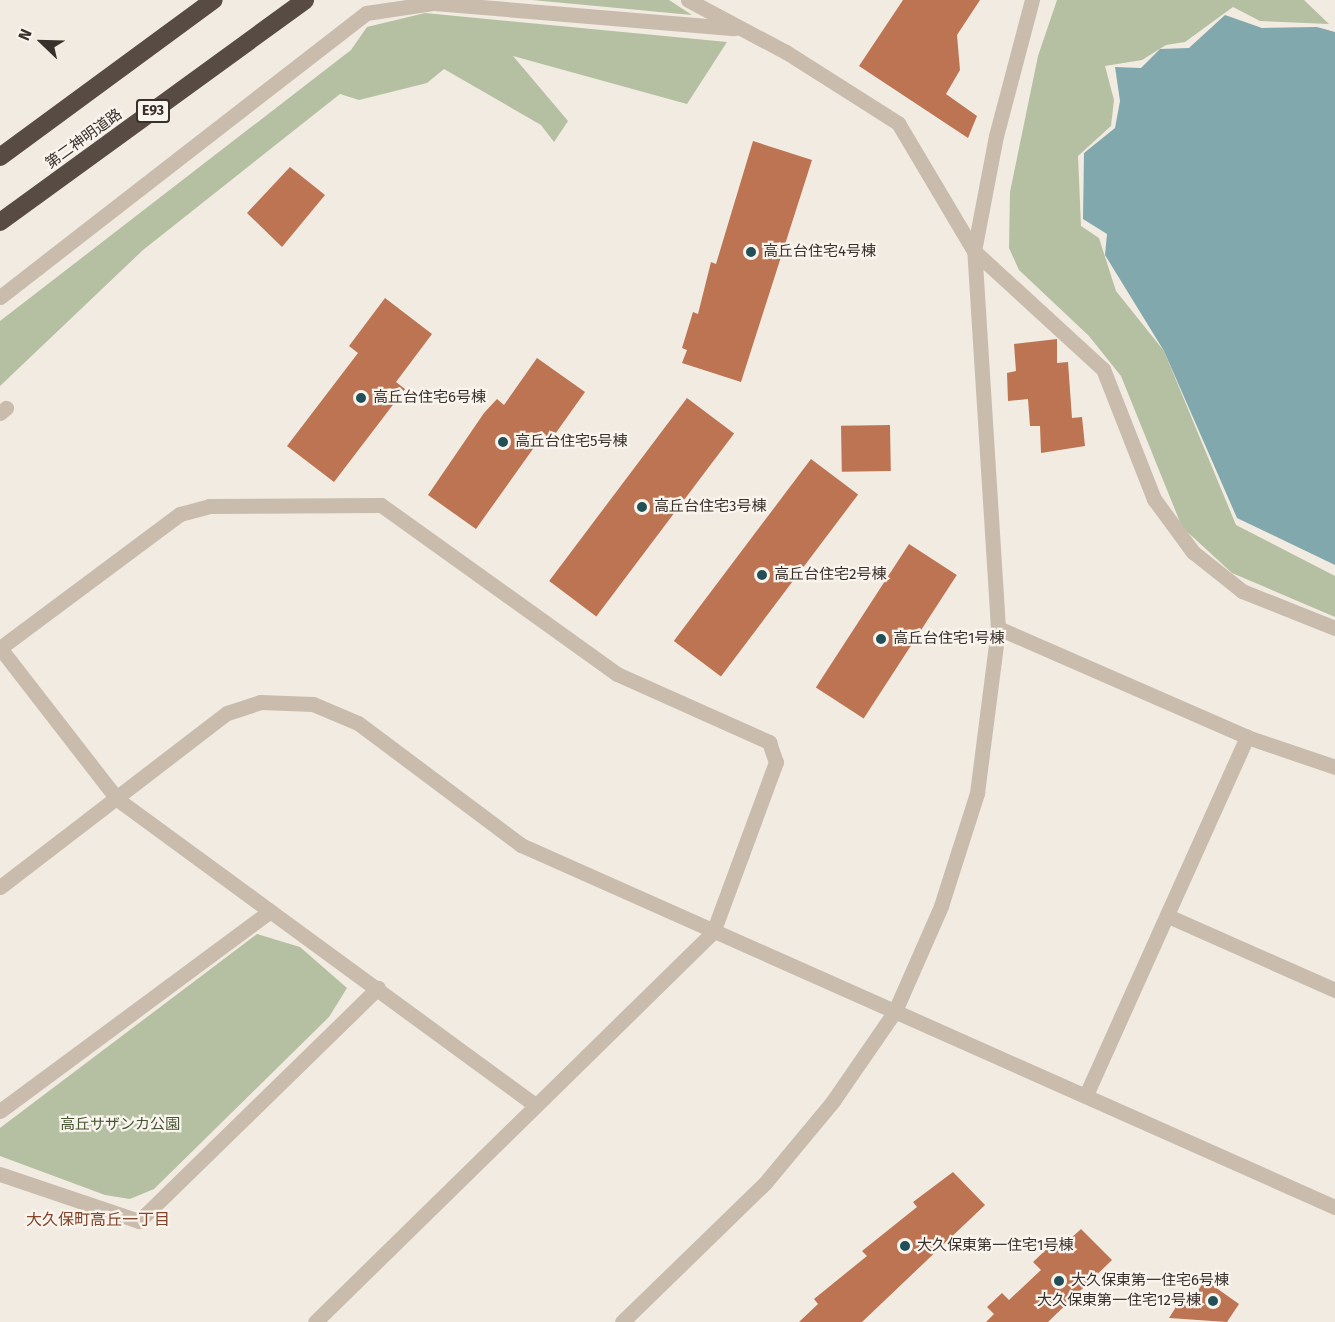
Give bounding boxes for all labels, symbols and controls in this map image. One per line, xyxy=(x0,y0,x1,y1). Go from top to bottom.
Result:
north arrow xyxy=(12,12,72,72)
text: N xyxy=(14,26,36,43)
road number: E93 xyxy=(135,100,171,122)
street label: 第二神明道路 xyxy=(42,105,126,173)
place label: 高丘台住宅4号棟 xyxy=(763,243,876,261)
marker: 高丘台住宅4号棟 xyxy=(744,245,758,259)
place label: 高丘台住宅6号棟 xyxy=(373,389,486,407)
marker: 高丘台住宅6号棟 xyxy=(354,391,368,405)
place label: 高丘台住宅5号棟 xyxy=(515,433,628,451)
marker: 高丘台住宅5号棟 xyxy=(496,435,510,449)
place label: 高丘台住宅3号棟 xyxy=(654,498,766,516)
marker: 高丘台住宅3号棟 xyxy=(635,500,649,514)
place label: 高丘台住宅2号棟 xyxy=(774,566,886,584)
marker: 高丘台住宅2号棟 xyxy=(755,568,769,582)
place label: 高丘台住宅1号棟 xyxy=(893,630,1004,648)
marker: 高丘台住宅1号棟 xyxy=(874,632,888,646)
park label: 高丘サザンカ公園 xyxy=(60,1116,180,1134)
district label: 大久保町高丘一丁目 xyxy=(26,1210,170,1230)
place label: 大久保東第一住宅1号棟 xyxy=(917,1237,1073,1255)
marker: 大久保東第一住宅1号棟 xyxy=(898,1239,912,1253)
place label: 大久保東第一住宅6号棟 xyxy=(1071,1272,1229,1290)
marker: 大久保東第一住宅6号棟 xyxy=(1052,1274,1066,1288)
place label: 大久保東第一住宅12号棟 xyxy=(1037,1292,1201,1310)
marker: 大久保東第一住宅12号棟 xyxy=(1206,1294,1220,1308)

